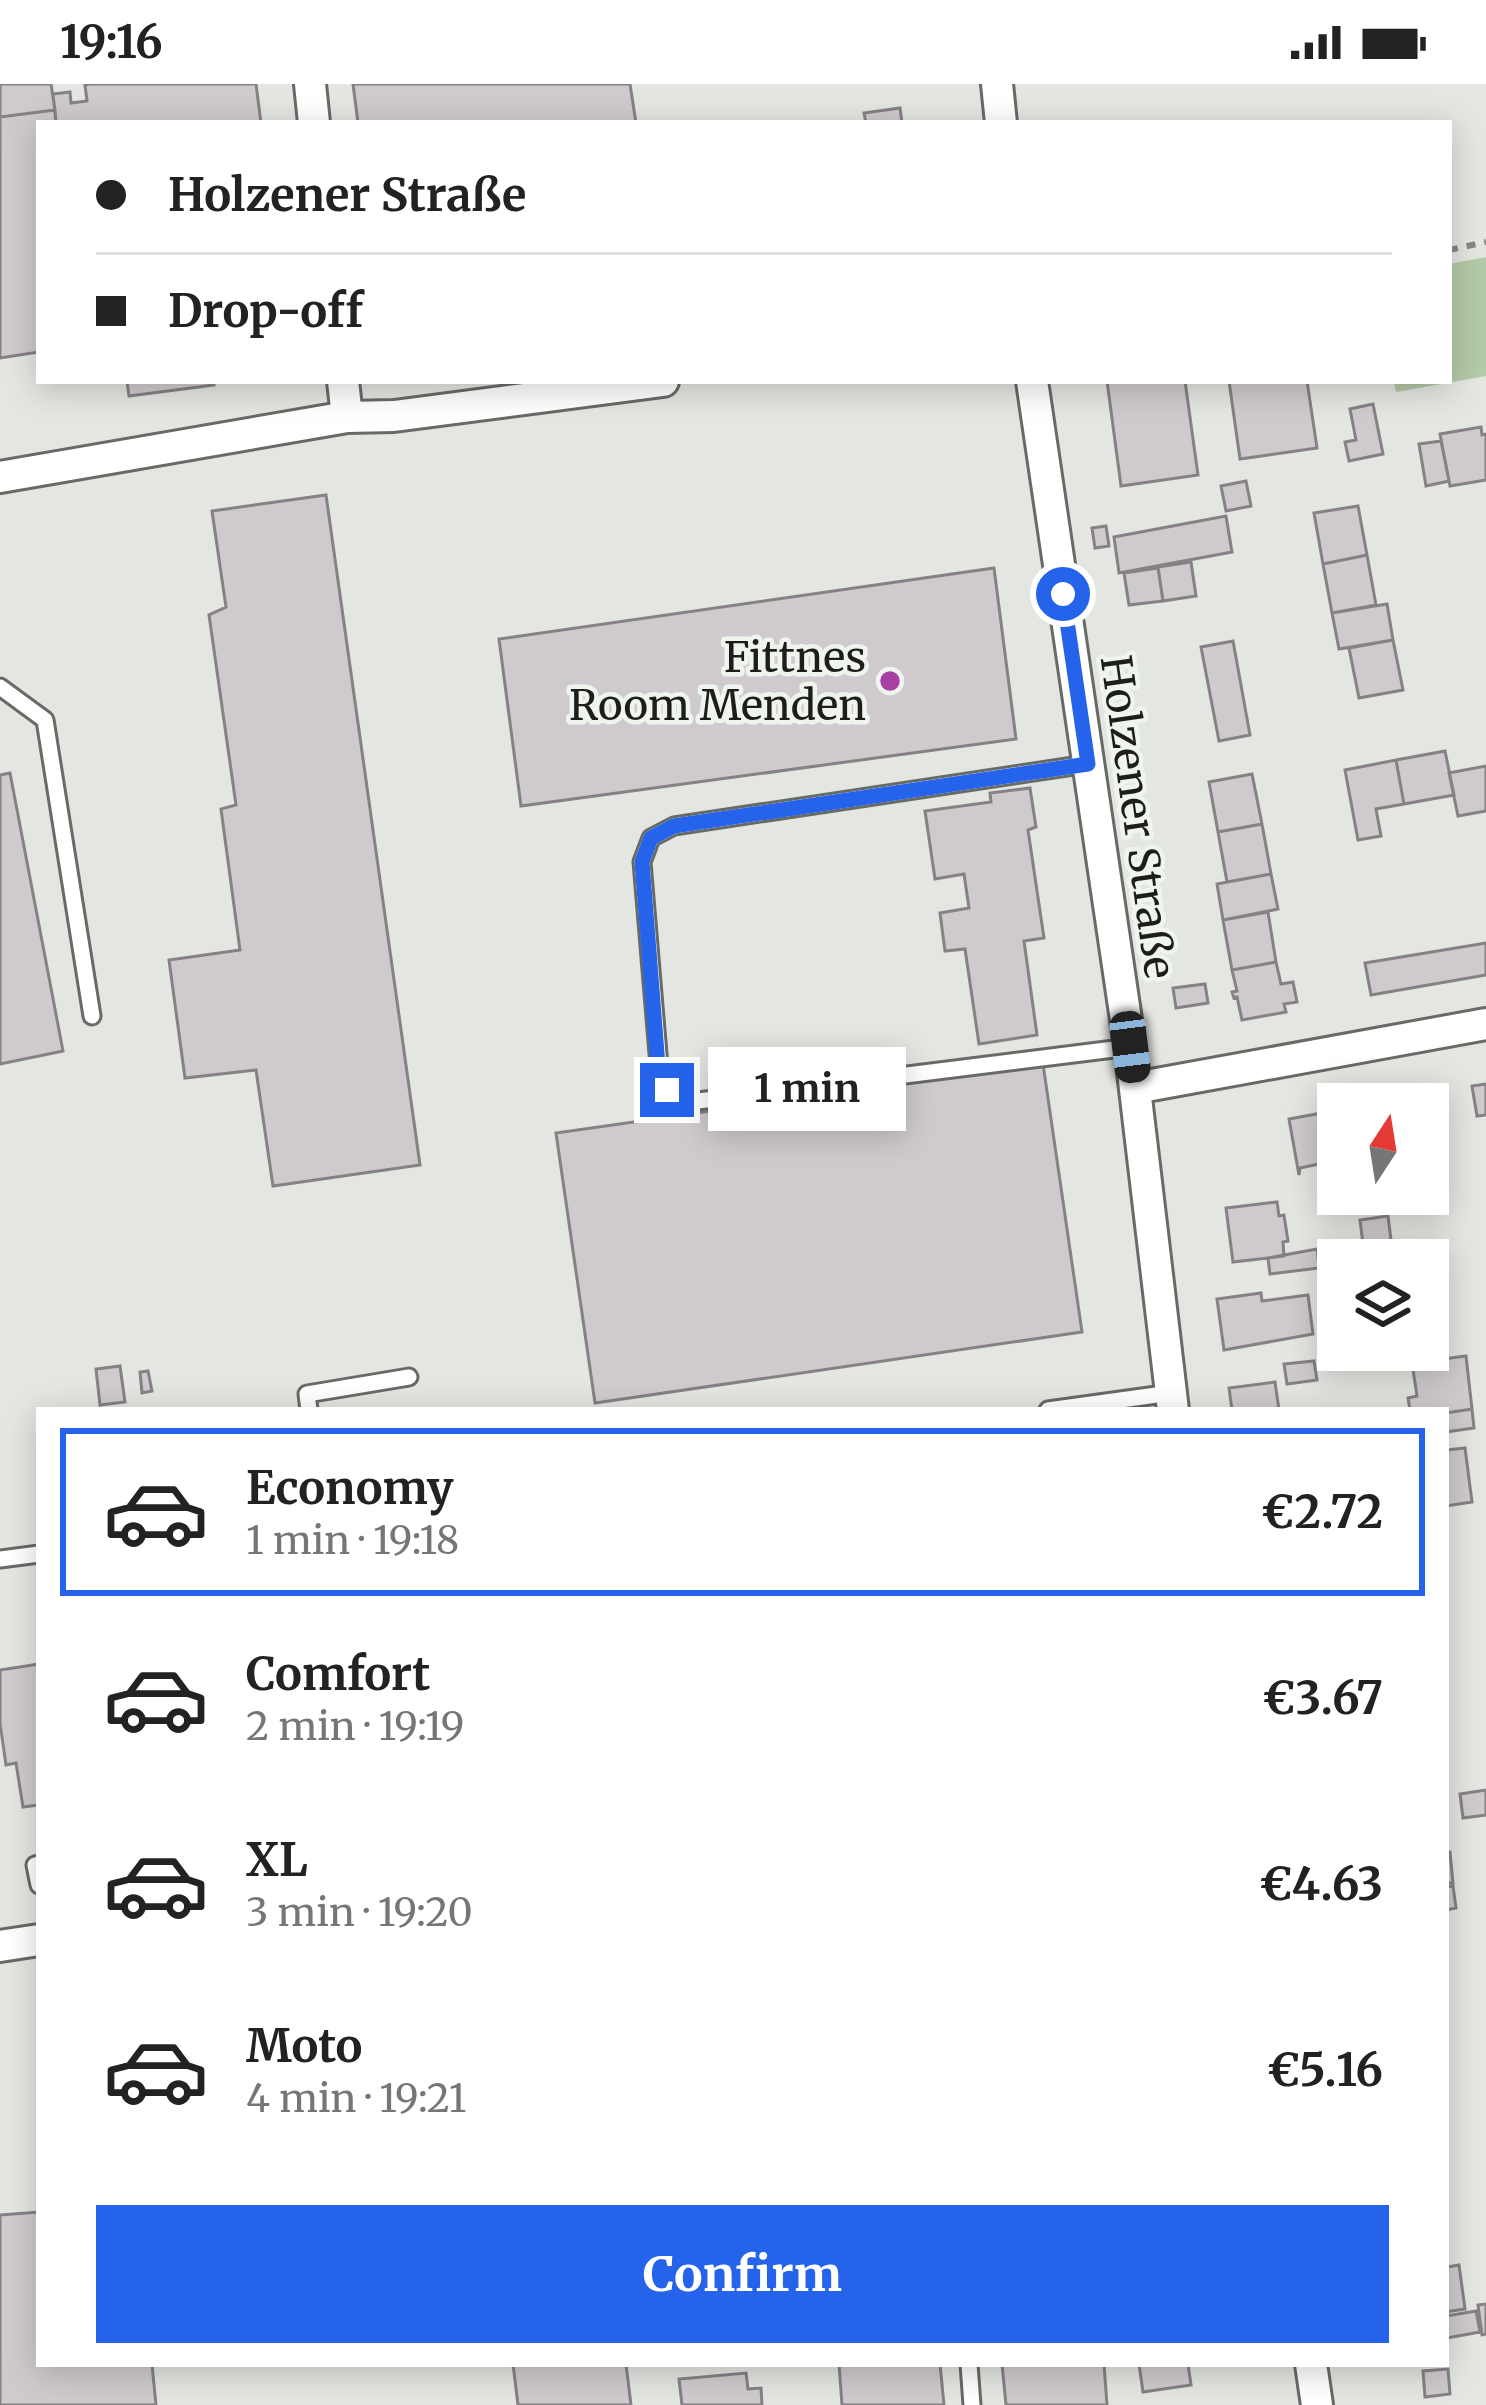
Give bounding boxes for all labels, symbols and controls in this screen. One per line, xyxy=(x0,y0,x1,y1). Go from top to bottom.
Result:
text: 19:16 xyxy=(60,14,163,70)
text: Holzener Straße xyxy=(168,167,526,223)
text: Drop-off xyxy=(168,283,363,339)
route start xyxy=(1036,567,1090,621)
place label: Fittnes Room Menden xyxy=(569,631,866,731)
street label: Holzener Straße xyxy=(1090,652,1186,982)
marker: Fittnes Room Menden xyxy=(877,668,903,694)
car xyxy=(1108,1009,1152,1085)
callout: 1 min xyxy=(709,1048,907,1132)
route end xyxy=(640,1063,694,1117)
text: 1 min xyxy=(754,1064,860,1113)
north arrow xyxy=(1317,1083,1449,1215)
map controls xyxy=(1317,1083,1449,1371)
button: layers xyxy=(1317,1239,1449,1371)
icon: car xyxy=(102,1458,210,1566)
text: Economy xyxy=(246,1460,454,1516)
text: €2.72 xyxy=(1261,1484,1383,1540)
text: 1 min · 19:18 xyxy=(246,1516,459,1565)
icon: car xyxy=(102,1644,210,1752)
text: Comfort xyxy=(246,1646,430,1702)
text: €3.67 xyxy=(1262,1670,1383,1726)
text: 2 min · 19:19 xyxy=(246,1702,464,1751)
icon: car xyxy=(102,1830,210,1938)
text: XL xyxy=(246,1832,308,1888)
text: €4.63 xyxy=(1259,1856,1383,1912)
text: 3 min · 19:20 xyxy=(246,1888,473,1937)
icon: car xyxy=(102,2016,210,2124)
text: Moto xyxy=(246,2018,362,2074)
text: €5.16 xyxy=(1267,2042,1383,2098)
text: 4 min · 19:21 xyxy=(246,2074,466,2123)
button: Confirm xyxy=(96,2205,1389,2343)

